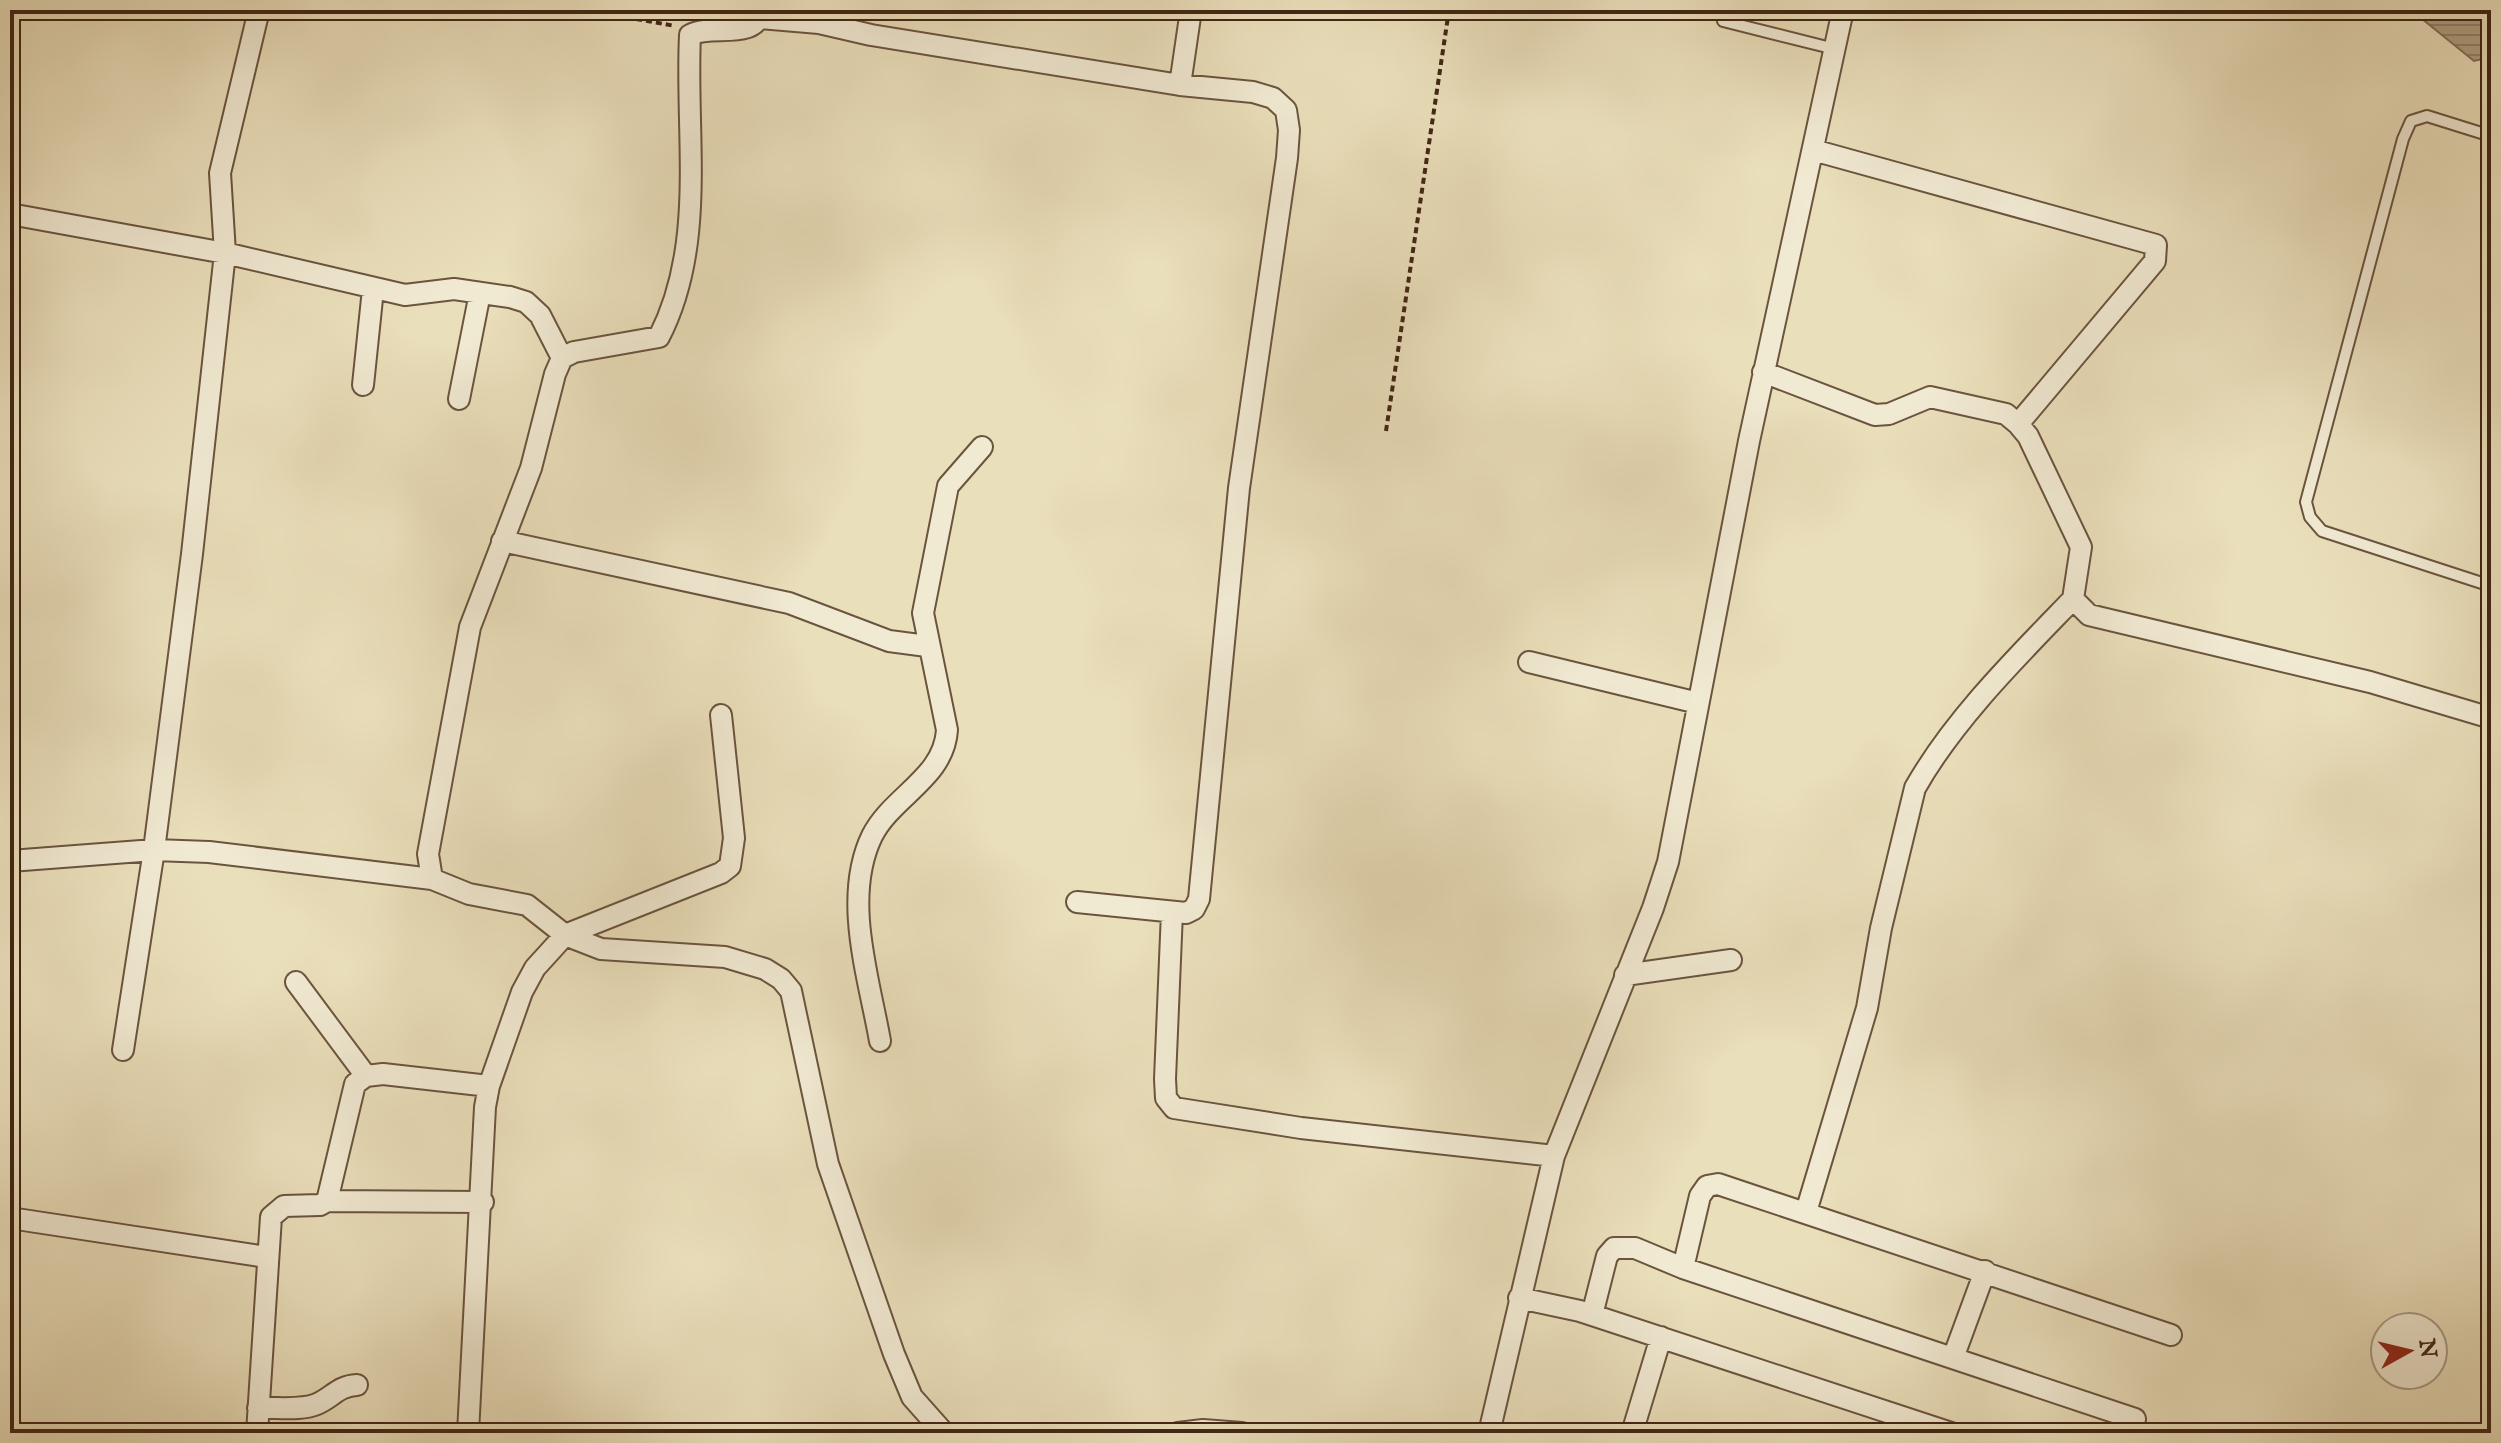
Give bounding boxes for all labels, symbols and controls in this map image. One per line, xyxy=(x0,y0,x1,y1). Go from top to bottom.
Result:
north arrow xyxy=(2369,1311,2449,1391)
text: N xyxy=(2411,1336,2442,1360)

